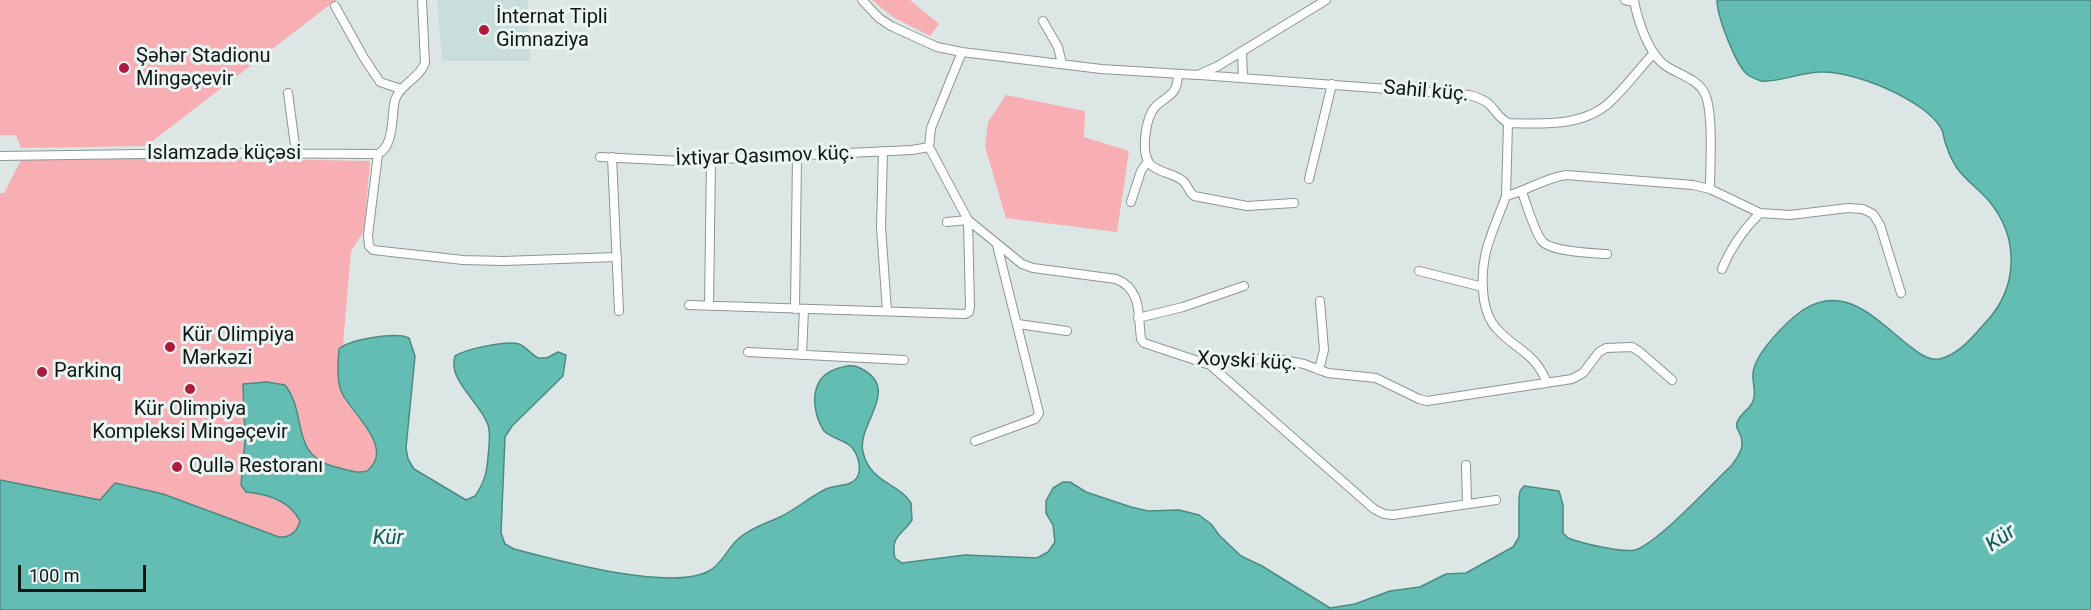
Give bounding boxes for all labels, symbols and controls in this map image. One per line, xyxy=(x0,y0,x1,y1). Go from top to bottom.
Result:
place label: İnternat Tipli Gimnaziya xyxy=(496,6,608,53)
marker: İnternat Tipli Gimnaziya xyxy=(477,23,491,37)
place label: Şəhər Stadionu Mingəçevir xyxy=(136,45,271,92)
marker: Şəhər Stadionu Mingəçevir xyxy=(117,61,131,75)
street label: Sahil küç. xyxy=(1382,76,1470,108)
street label: Islamzadə küçəsi xyxy=(147,142,301,166)
street label: İxtiyar Qasımov küç. xyxy=(675,142,855,172)
place label: Kür Olimpiya Mərkəzi xyxy=(182,324,294,371)
marker: Kür Olimpiya Mərkəzi xyxy=(163,340,177,354)
street label: Xoyski küç. xyxy=(1196,347,1298,377)
place label: Parkinq xyxy=(54,360,122,384)
marker: Parkinq xyxy=(35,365,49,379)
marker: Kür Olimpiya Kompleksi Mingəçevir xyxy=(183,382,197,396)
place label: Kür Olimpiya Kompleksi Mingəçevir xyxy=(92,398,288,445)
place label: Qullə Restoranı xyxy=(189,455,323,479)
marker: Qullə Restoranı xyxy=(170,460,184,474)
water label: Kür xyxy=(1981,520,2021,558)
water label: Kür xyxy=(373,526,403,552)
scale bar xyxy=(21,553,148,591)
text: 100 m xyxy=(29,565,80,586)

